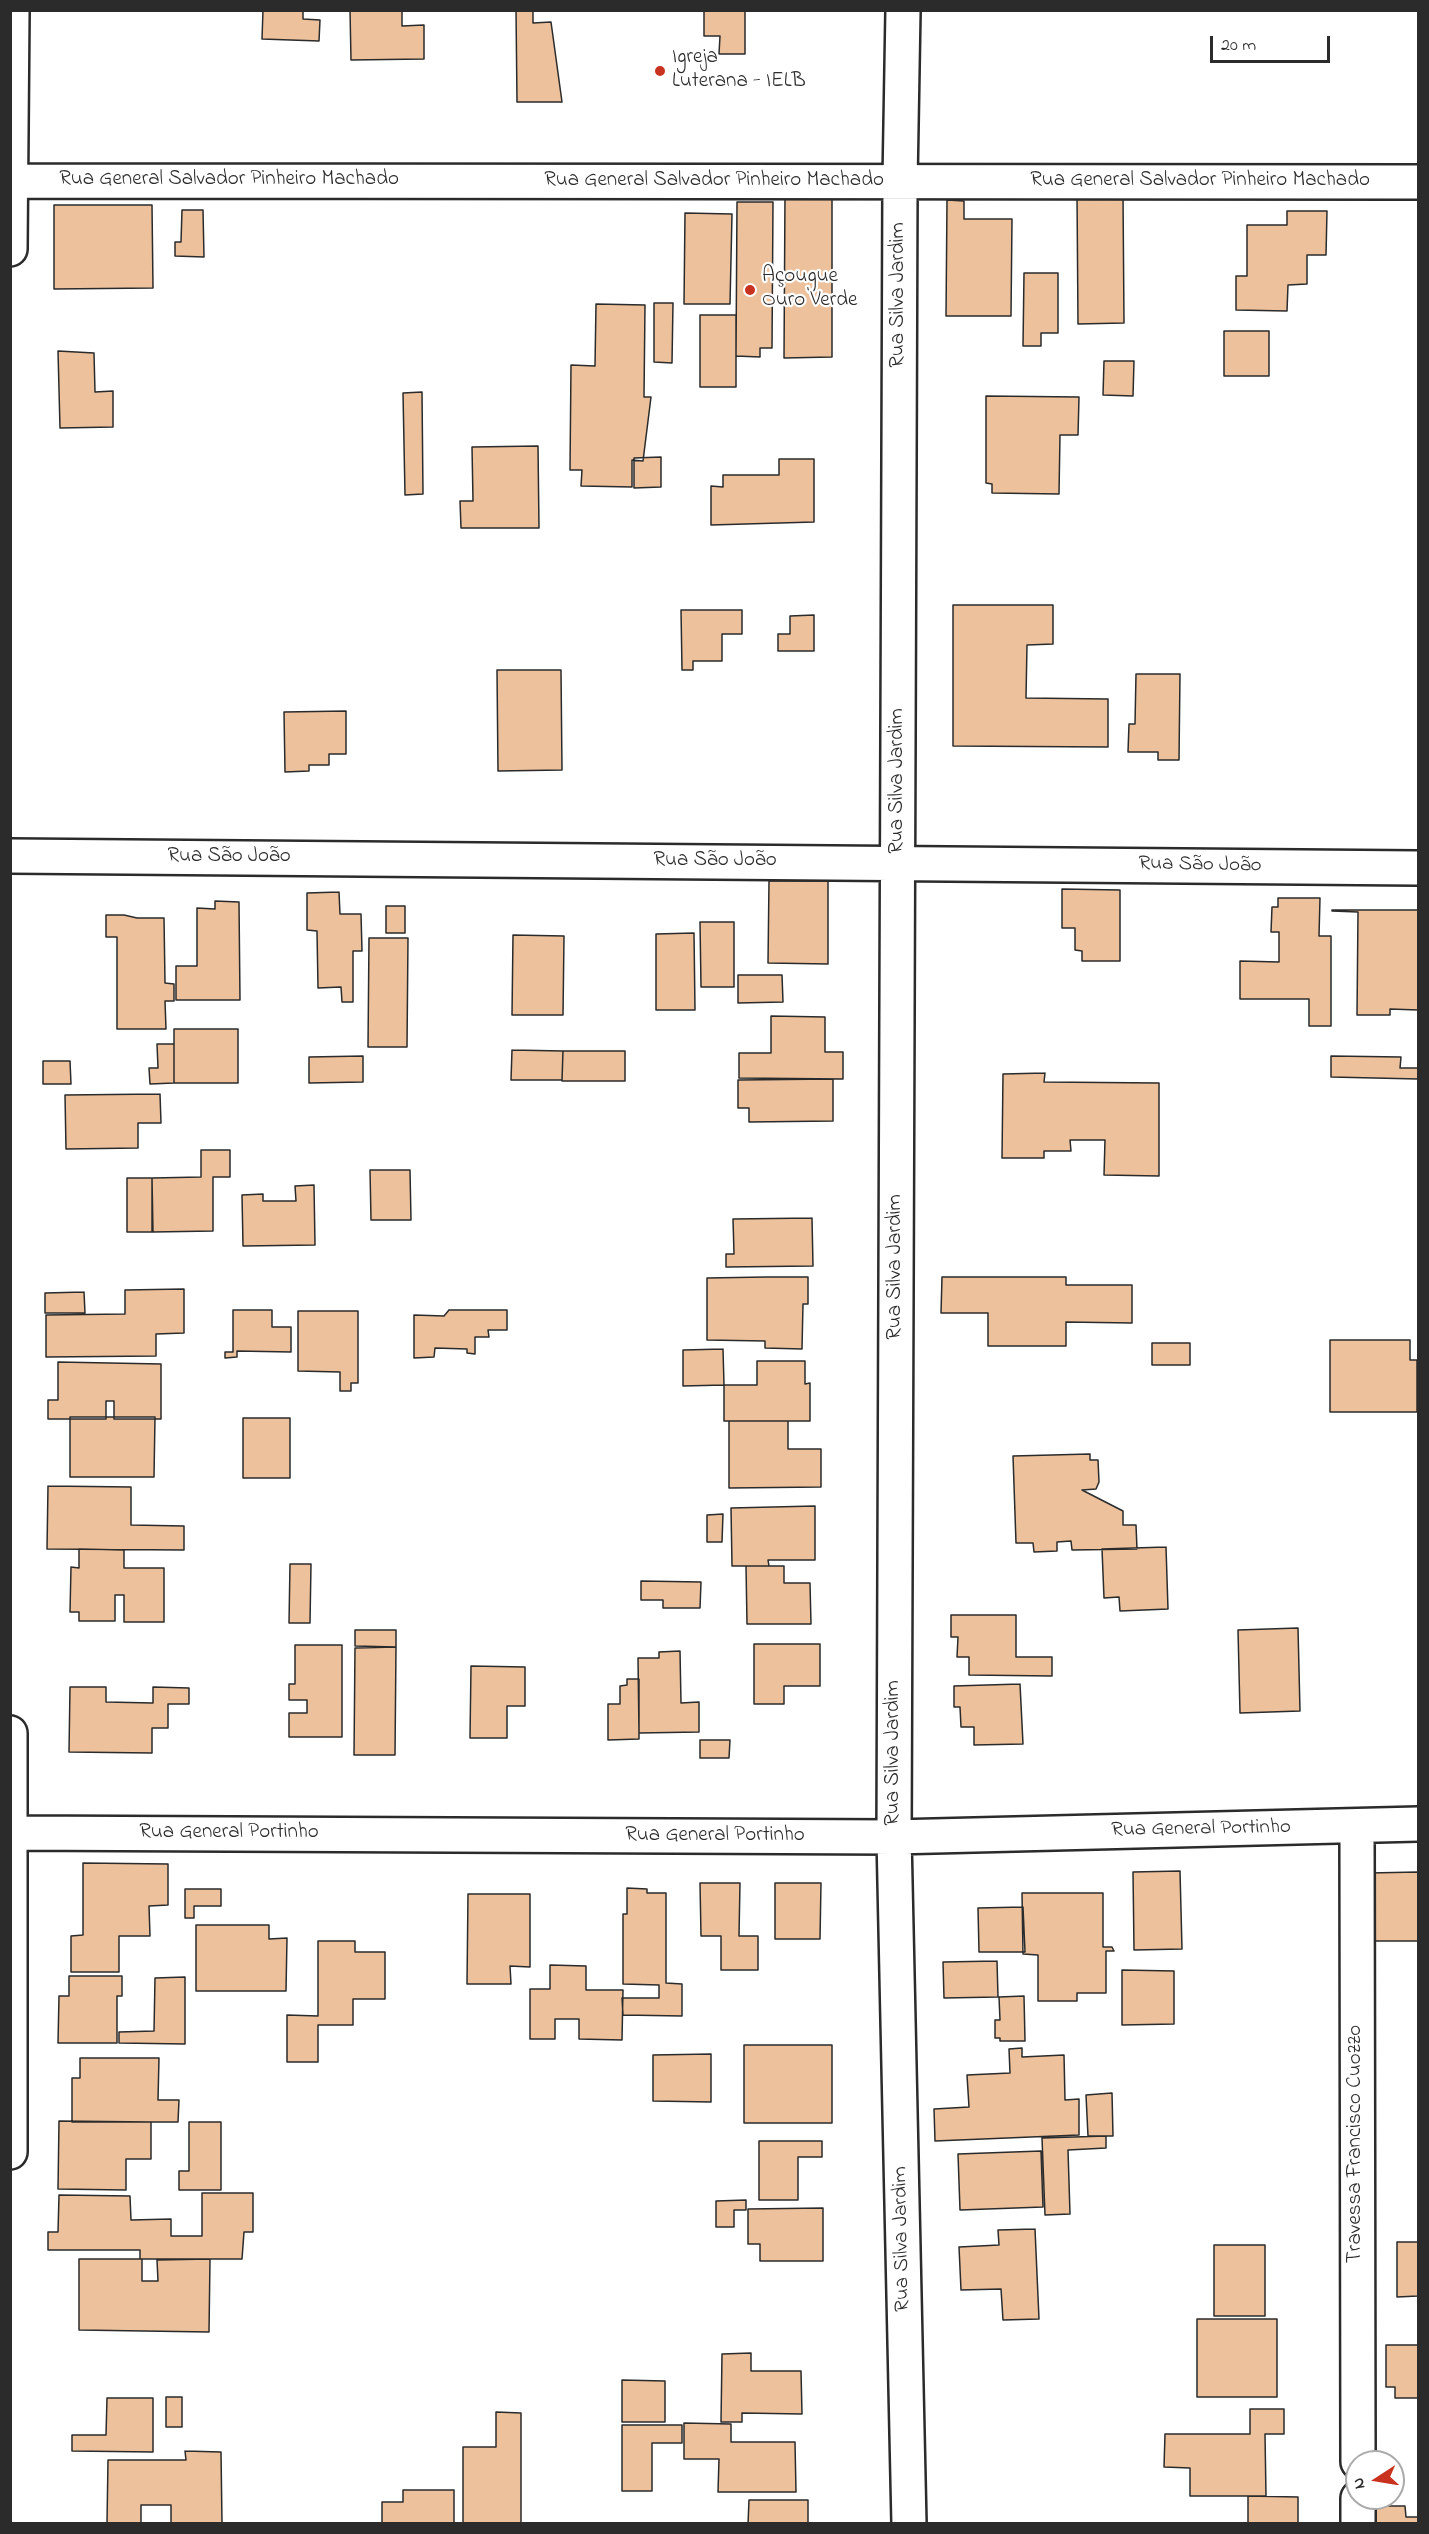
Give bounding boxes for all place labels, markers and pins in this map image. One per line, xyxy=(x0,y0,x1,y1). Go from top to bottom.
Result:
place label: Igreja Luterana - IELB xyxy=(672,46,806,96)
marker: Igreja Luterana - IELB xyxy=(653,64,667,78)
place label: Açougue Ouro Verde xyxy=(762,265,857,315)
marker: Açougue Ouro Verde xyxy=(743,283,757,297)

